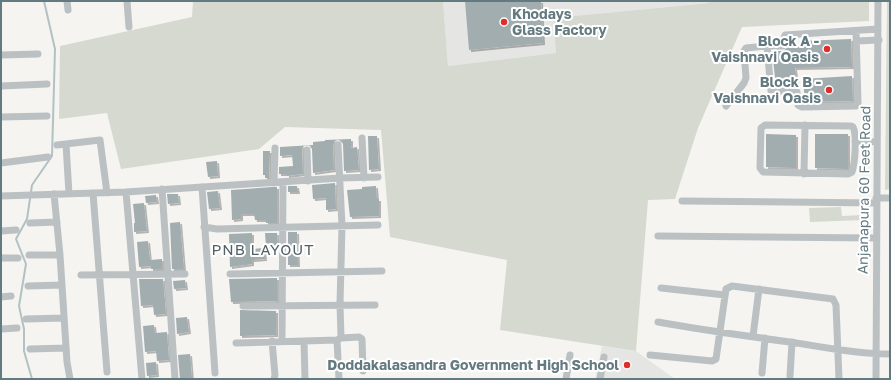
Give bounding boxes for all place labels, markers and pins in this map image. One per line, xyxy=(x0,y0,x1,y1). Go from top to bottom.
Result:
place label: Khodays Glass Factory xyxy=(512,5,607,38)
marker: Khodays Glass Factory xyxy=(499,17,509,27)
place label: Block A - Vaishnavi Oasis xyxy=(711,32,819,65)
marker: Block A - Vaishnavi Oasis xyxy=(822,44,832,54)
place label: Block B - Vaishnavi Oasis xyxy=(713,73,821,106)
marker: Block B - Vaishnavi Oasis xyxy=(824,85,834,95)
place label: Doddakalasandra Government High School xyxy=(327,356,619,373)
marker: Doddakalasandra Government High School xyxy=(622,360,632,370)

